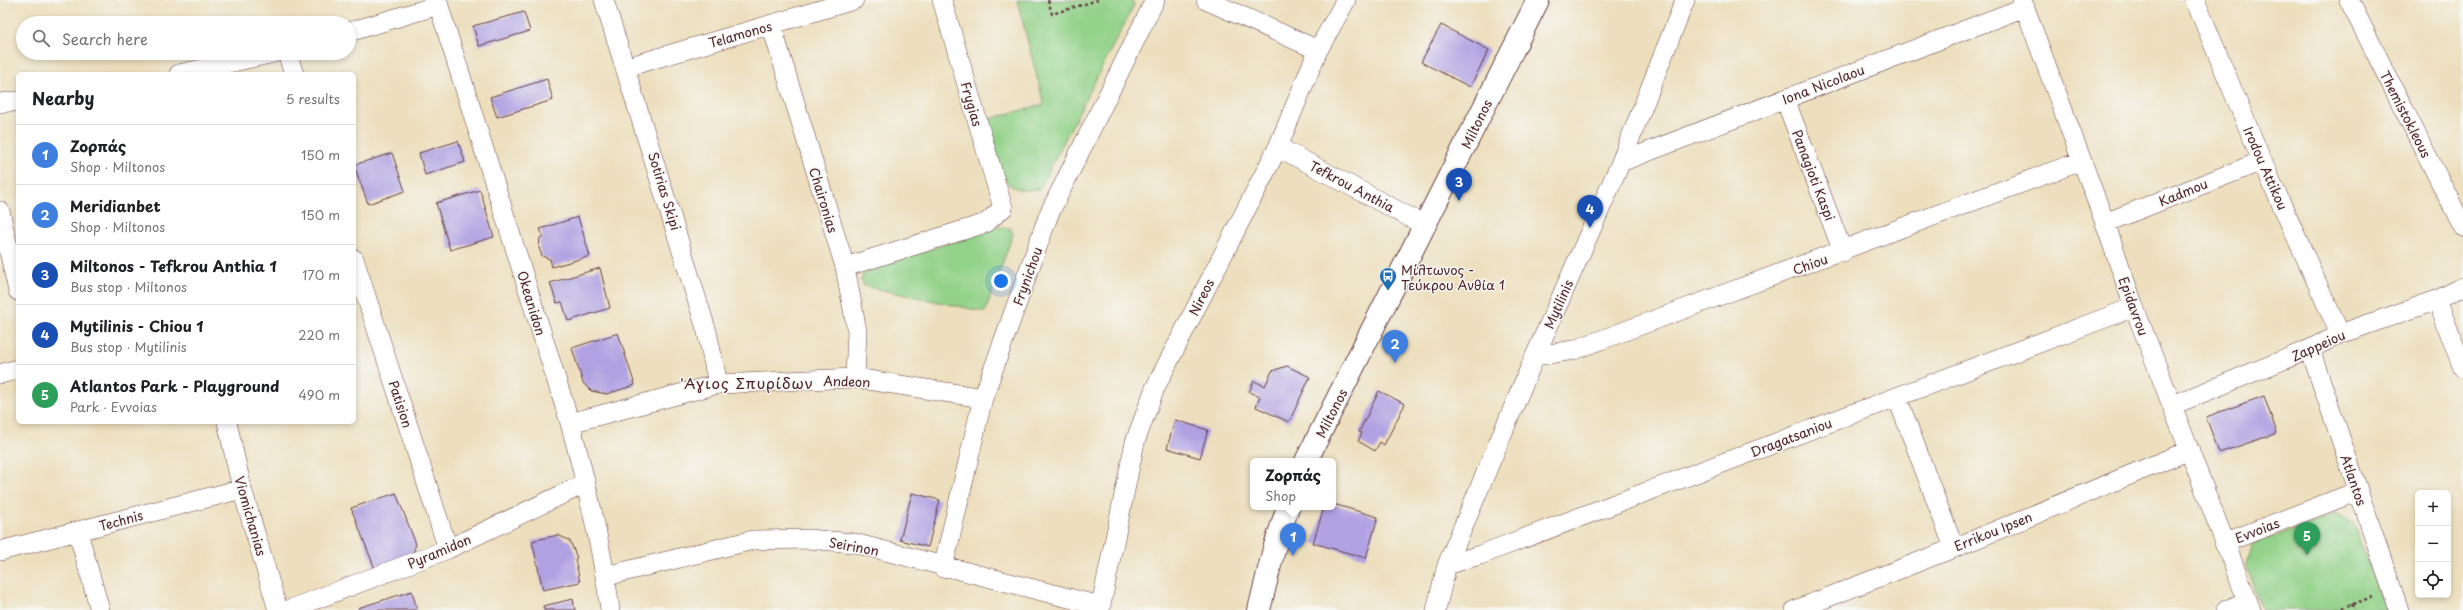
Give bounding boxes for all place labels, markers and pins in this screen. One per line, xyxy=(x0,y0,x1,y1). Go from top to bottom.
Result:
pin: 3 xyxy=(1446,168,1472,201)
pin: 4 xyxy=(1577,195,1603,228)
place label: Μίλτωνος - Τεύκρου Ανθία 1 xyxy=(1401,260,1505,294)
bus stop icon: Μίλτωνος - Τεύκρου Ανθία 1 xyxy=(1378,266,1398,291)
pin: 2 xyxy=(1382,330,1408,363)
pin: 5 xyxy=(2294,522,2320,555)
pin: 1 xyxy=(1280,523,1306,556)

